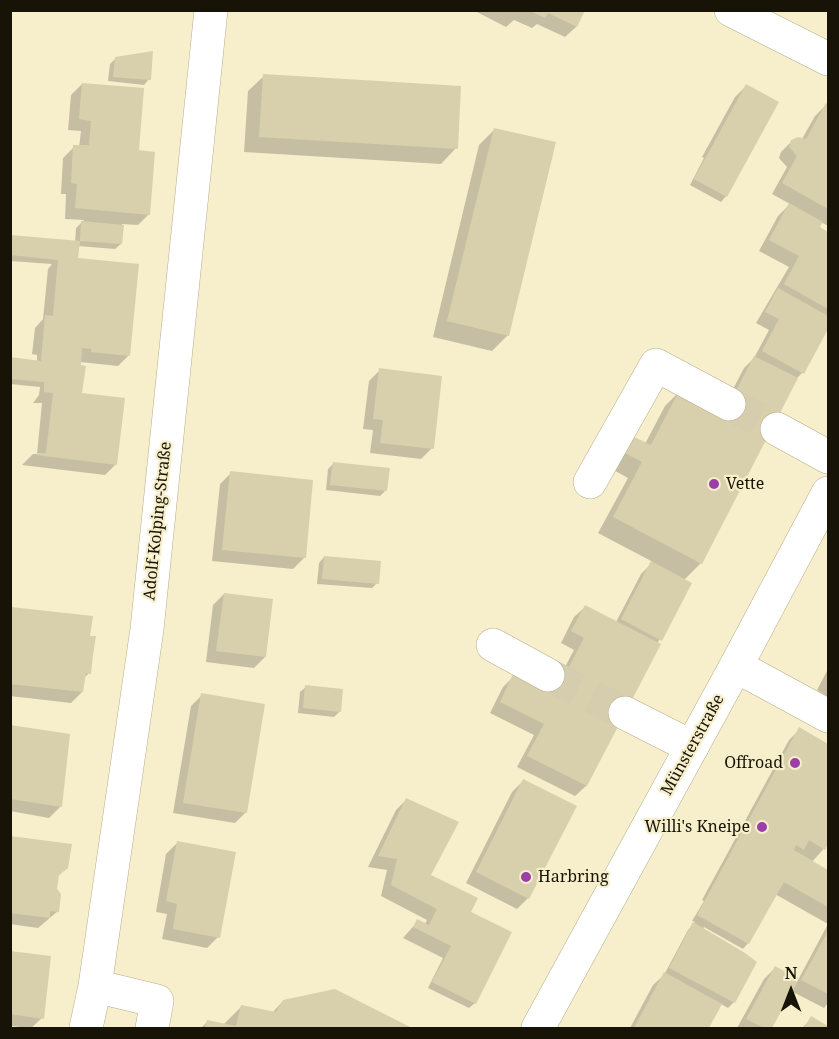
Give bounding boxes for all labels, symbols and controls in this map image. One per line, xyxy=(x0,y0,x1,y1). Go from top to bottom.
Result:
street label: Adolf-Kolping-Straße xyxy=(140,441,176,601)
place label: Vette xyxy=(726,474,764,494)
marker: Vette xyxy=(707,477,721,491)
street label: Münsterstraße xyxy=(657,691,729,799)
place label: Offroad xyxy=(724,753,783,773)
marker: Offroad xyxy=(788,756,802,770)
place label: Willi's Kneipe xyxy=(645,817,750,837)
marker: Willi's Kneipe xyxy=(755,820,769,834)
place label: Harbring xyxy=(538,867,609,887)
marker: Harbring xyxy=(519,870,533,884)
north arrow xyxy=(761,961,821,1021)
text: N xyxy=(785,962,797,984)

